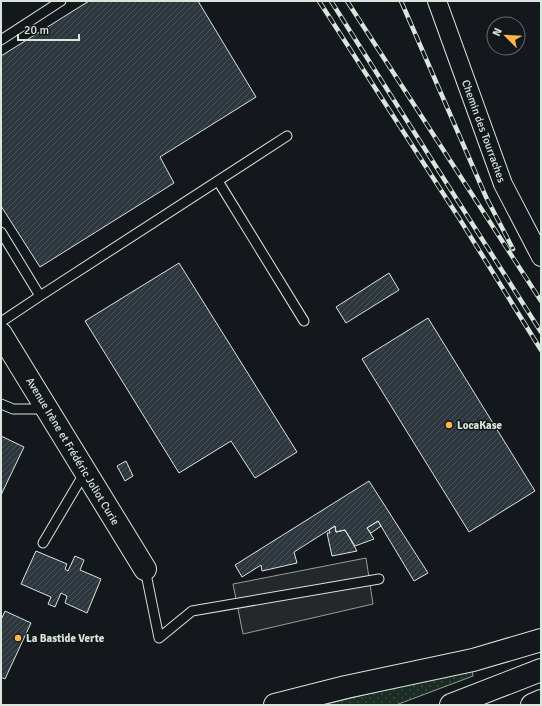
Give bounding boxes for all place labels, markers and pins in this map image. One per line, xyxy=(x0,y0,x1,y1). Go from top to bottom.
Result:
place label: LocaKase xyxy=(457,419,503,432)
marker: LocaKase xyxy=(444,420,454,430)
place label: La Bastide Verte xyxy=(26,632,105,645)
marker: La Bastide Verte xyxy=(13,633,23,643)

